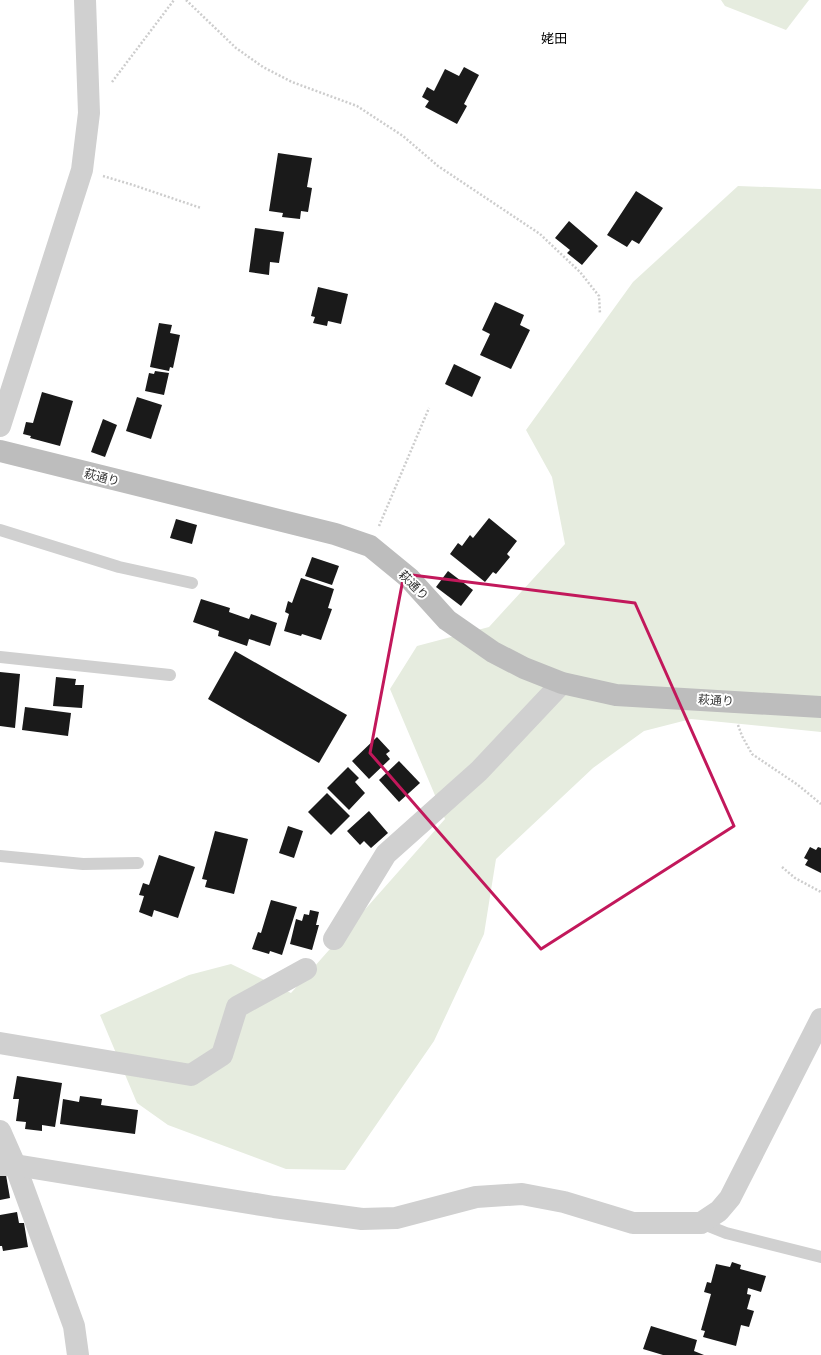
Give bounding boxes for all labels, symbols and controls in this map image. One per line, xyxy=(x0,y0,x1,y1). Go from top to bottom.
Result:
district label: 姥田 xyxy=(541,29,567,47)
street label: 萩通り xyxy=(82,464,122,490)
street label: 萩通り xyxy=(395,566,433,604)
street label: 萩通り xyxy=(698,691,734,709)

